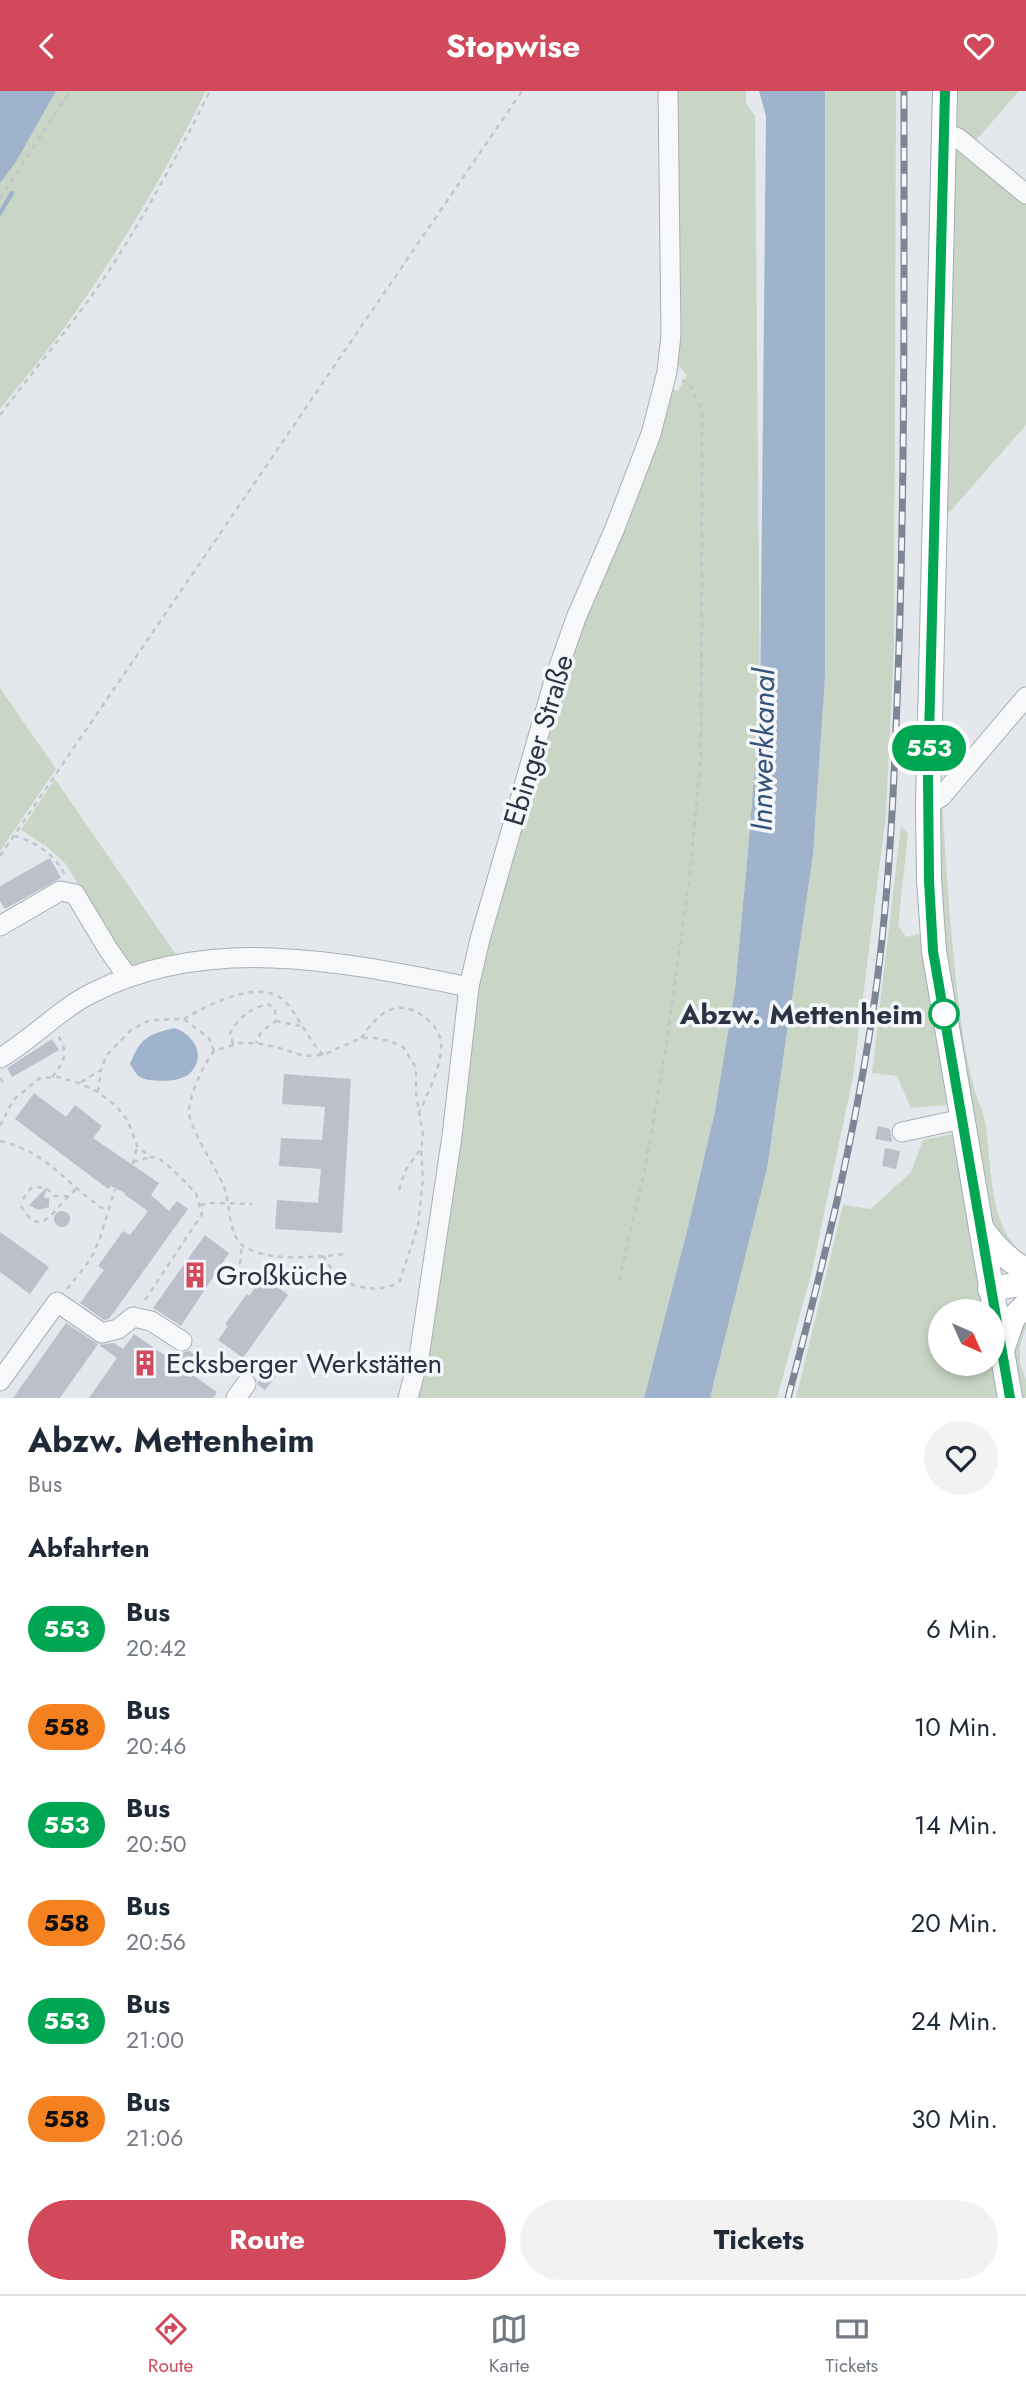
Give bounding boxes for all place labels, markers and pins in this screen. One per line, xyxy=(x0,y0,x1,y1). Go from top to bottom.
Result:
place label: Abzw. Mettenheim xyxy=(679,994,923,1035)
marker: Abzw. Mettenheim xyxy=(929,999,959,1029)
place label: Großküche xyxy=(216,1255,348,1296)
building icon: Großküche xyxy=(180,1260,210,1290)
place label: Ecksberger Werkstätten xyxy=(166,1343,442,1384)
building icon: Ecksberger Werkstätten xyxy=(130,1348,160,1378)

